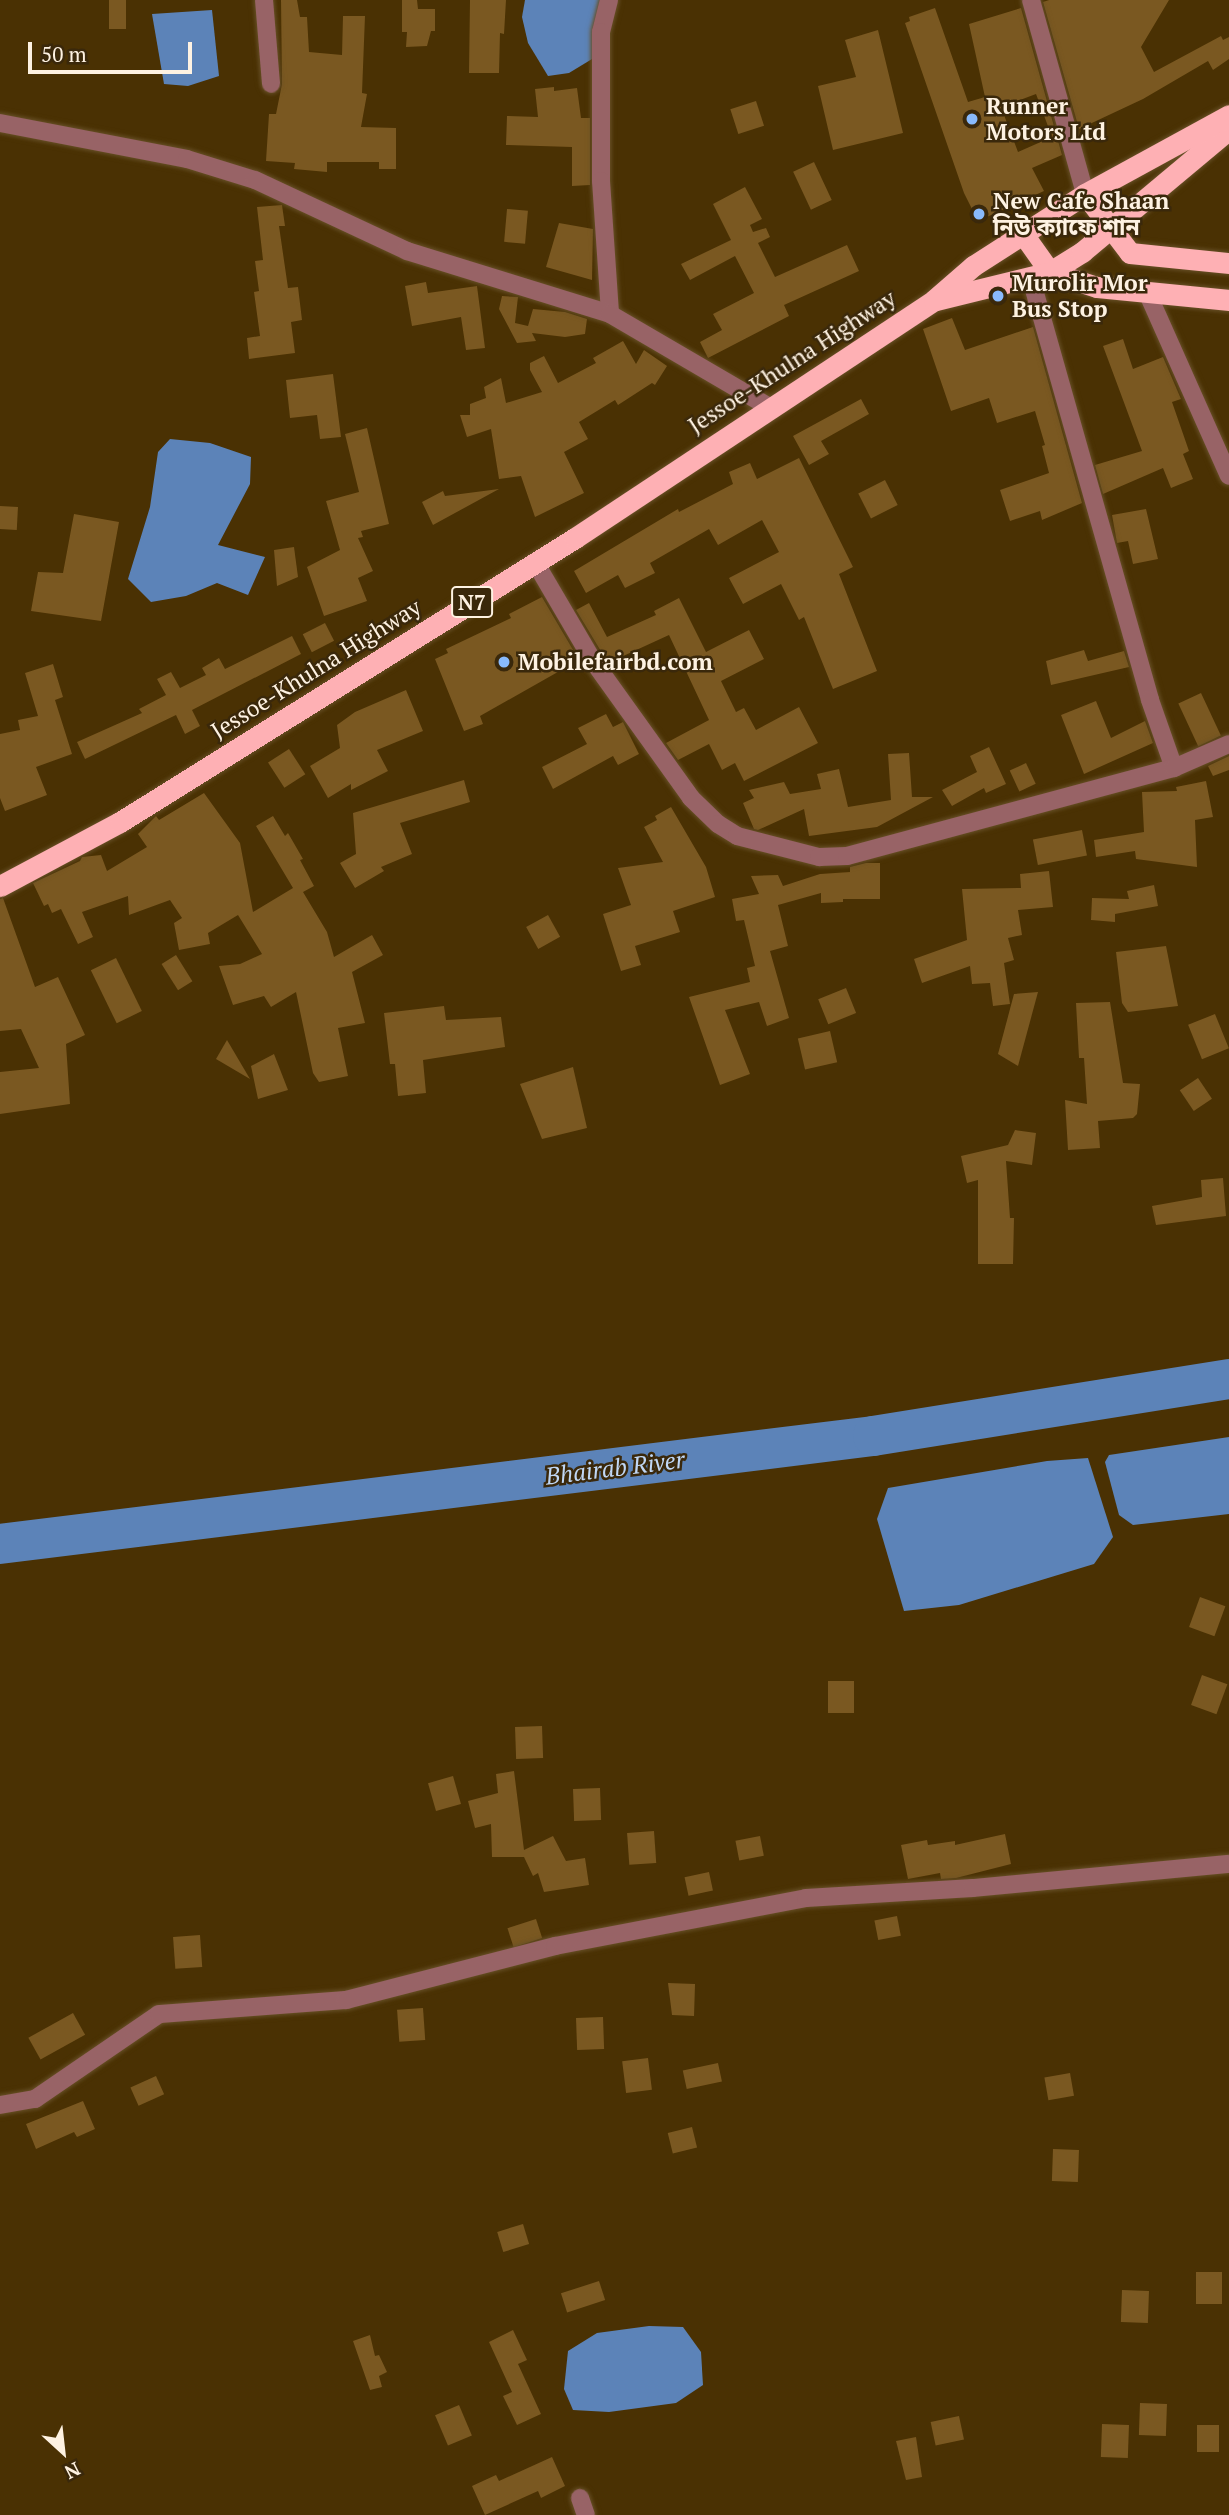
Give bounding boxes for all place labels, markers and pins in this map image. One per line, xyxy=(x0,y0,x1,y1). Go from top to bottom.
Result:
place label: Runner Motors Ltd xyxy=(986,92,1106,146)
marker: Runner Motors Ltd xyxy=(964,111,980,127)
place label: New Cafe Shaan নিউ ক্যাফে শান xyxy=(993,187,1169,241)
marker: New Cafe Shaan নিউ ক্যাফে শান xyxy=(971,206,987,222)
place label: Murolir Mor Bus Stop xyxy=(1012,269,1148,323)
marker: Murolir Mor Bus Stop xyxy=(990,288,1006,304)
place label: Mobilefairbd.com xyxy=(518,648,713,676)
marker: Mobilefairbd.com xyxy=(496,654,512,670)

